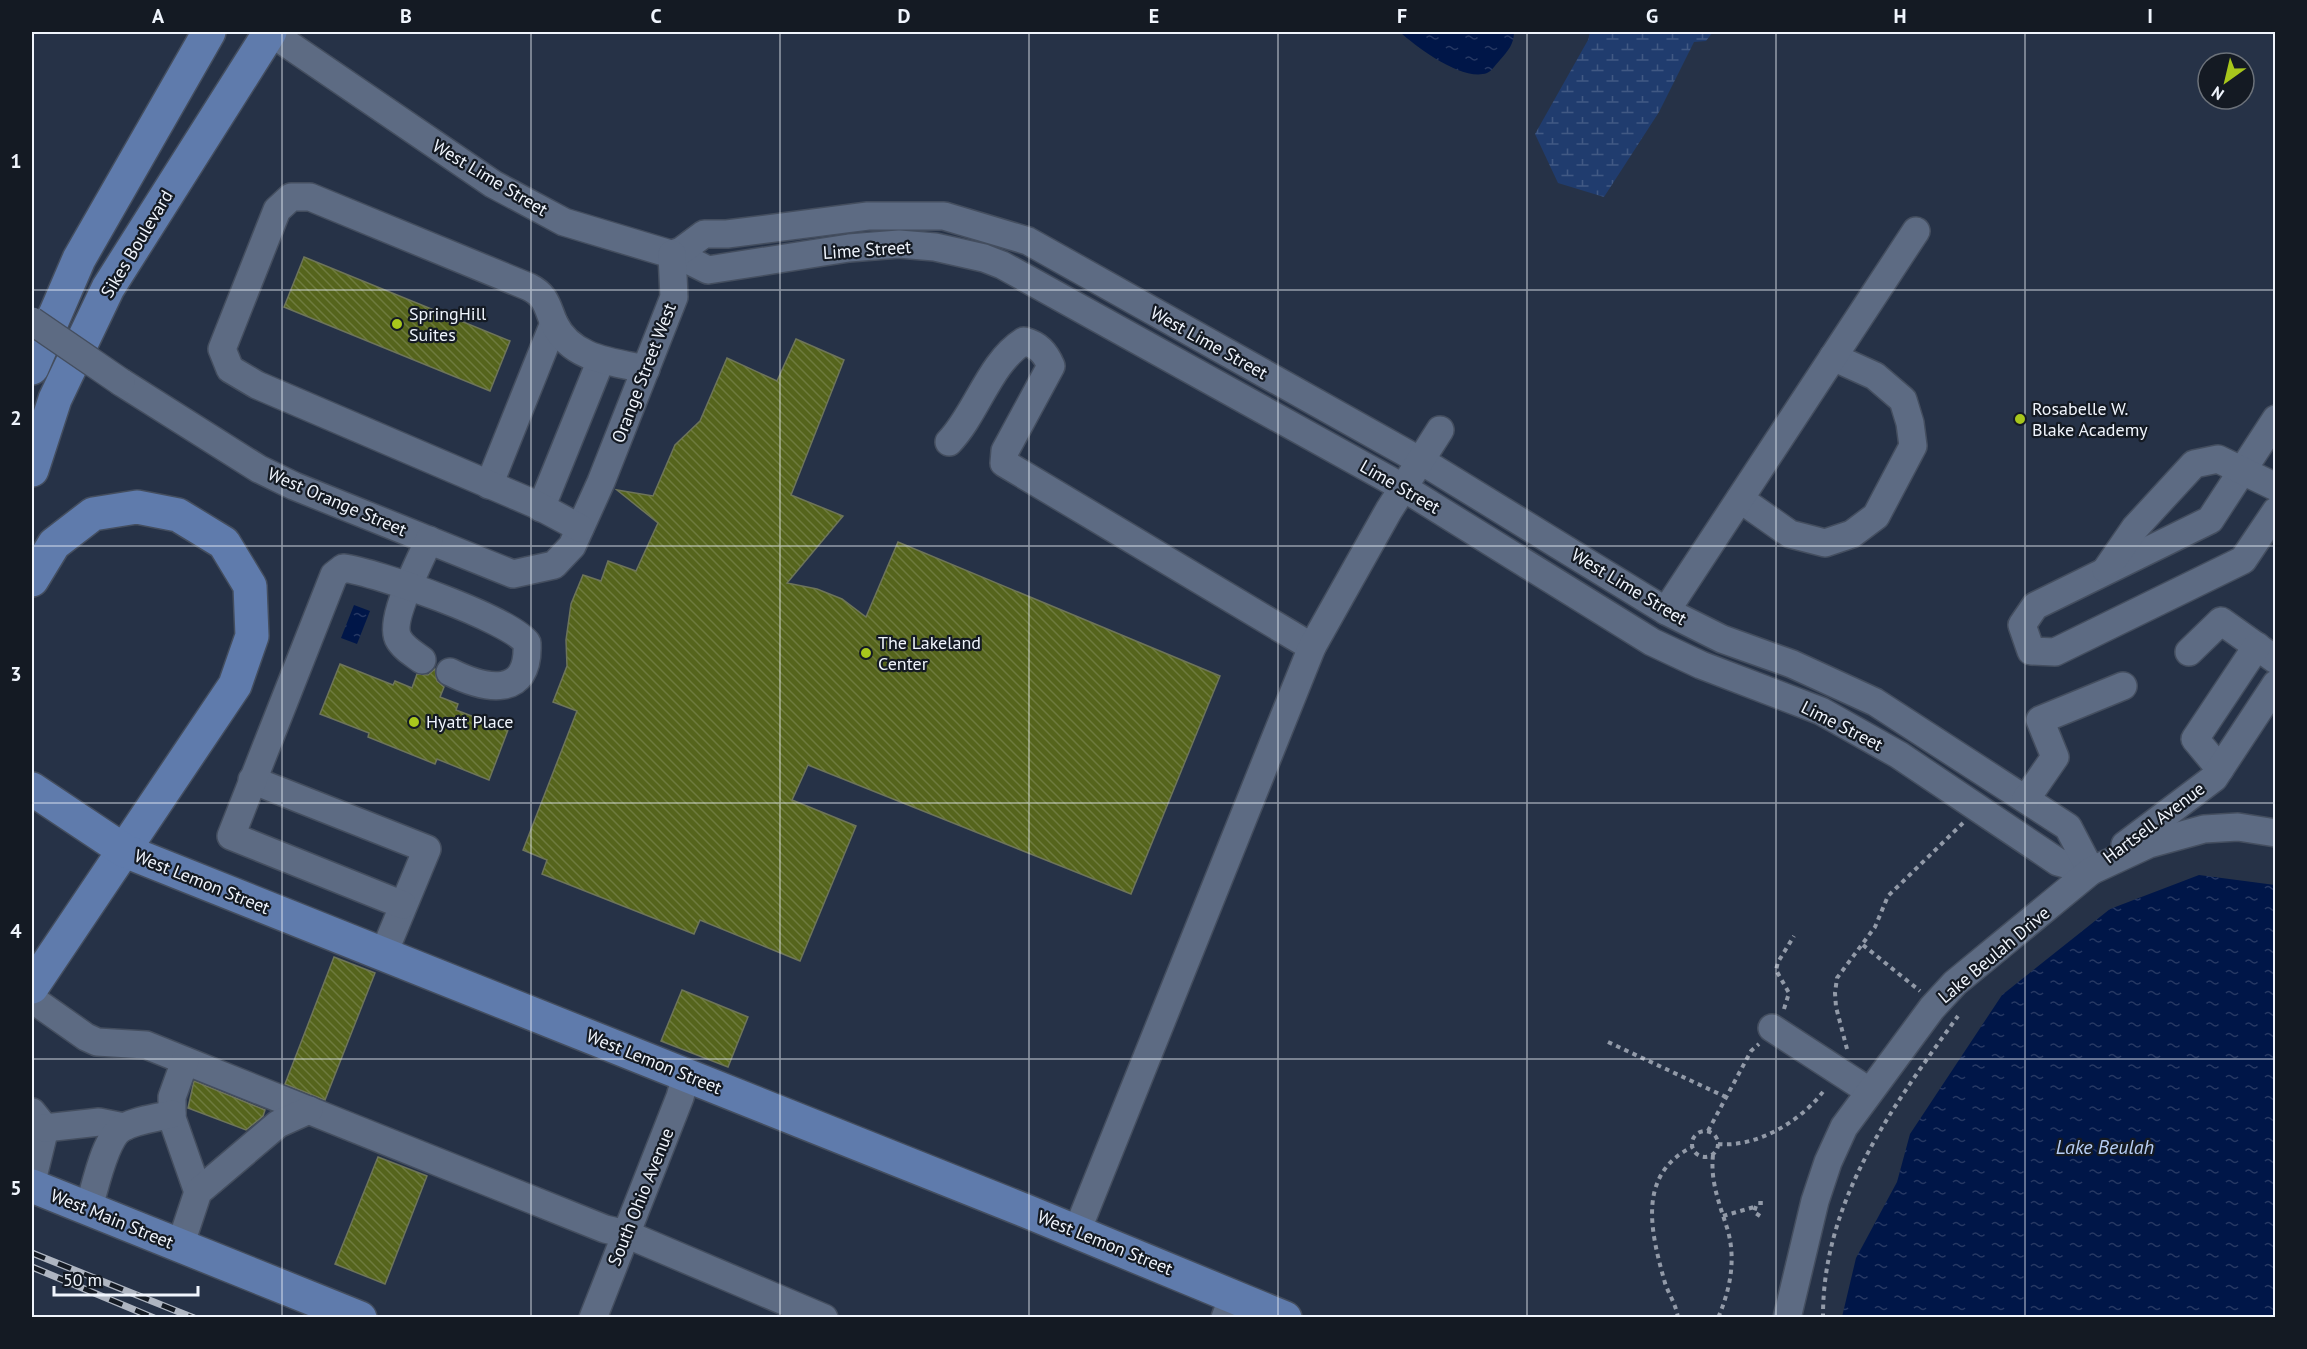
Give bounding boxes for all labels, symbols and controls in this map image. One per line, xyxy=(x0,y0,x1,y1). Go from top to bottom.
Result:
text: A xyxy=(152,3,165,29)
text: B xyxy=(400,3,412,29)
text: C xyxy=(650,3,662,29)
text: D xyxy=(898,3,911,29)
text: E xyxy=(1149,3,1159,29)
text: F xyxy=(1397,3,1407,29)
text: G xyxy=(1646,3,1658,29)
text: H xyxy=(1893,3,1907,29)
text: I xyxy=(2147,3,2153,29)
north arrow xyxy=(2196,51,2256,111)
text: N xyxy=(2208,82,2228,105)
street label: West Lime Street xyxy=(428,134,552,221)
text: 1 xyxy=(10,148,22,174)
street label: Sikes Boulevard xyxy=(95,186,178,302)
street label: Lime Street xyxy=(822,235,912,264)
street label: Orange Street West xyxy=(606,300,681,446)
street label: West Lime Street xyxy=(1147,301,1272,384)
place label: SpringHill Suites xyxy=(409,302,487,346)
marker: SpringHill Suites xyxy=(390,317,404,331)
place label: Rosabelle W. Blake Academy xyxy=(2032,397,2148,441)
text: 2 xyxy=(10,405,22,431)
marker: Rosabelle W. Blake Academy xyxy=(2013,412,2027,426)
street label: Lime Street xyxy=(1356,454,1444,519)
street label: West Orange Street xyxy=(264,462,410,541)
street label: West Lime Street xyxy=(1567,543,1691,630)
place label: The Lakeland Center xyxy=(878,631,981,675)
marker: The Lakeland Center xyxy=(859,646,873,660)
text: 3 xyxy=(10,661,22,687)
street label: Lime Street xyxy=(1798,695,1887,756)
place label: Hyatt Place xyxy=(426,710,514,733)
marker: Hyatt Place xyxy=(407,715,421,729)
street label: Hartsell Avenue xyxy=(2098,777,2209,868)
street label: West Lemon Street xyxy=(131,844,273,919)
street label: Lake Beulah Drive xyxy=(1933,901,2054,1008)
text: 4 xyxy=(10,918,22,944)
street label: West Lemon Street xyxy=(583,1024,725,1099)
street label: South Ohio Avenue xyxy=(602,1124,679,1269)
water label: Lake Beulah xyxy=(2056,1134,2154,1160)
text: 5 xyxy=(10,1175,22,1201)
street label: West Main Street xyxy=(47,1183,177,1254)
street label: West Lemon Street xyxy=(1034,1205,1176,1280)
scale bar xyxy=(54,1259,198,1297)
text: 50 m xyxy=(63,1268,102,1291)

